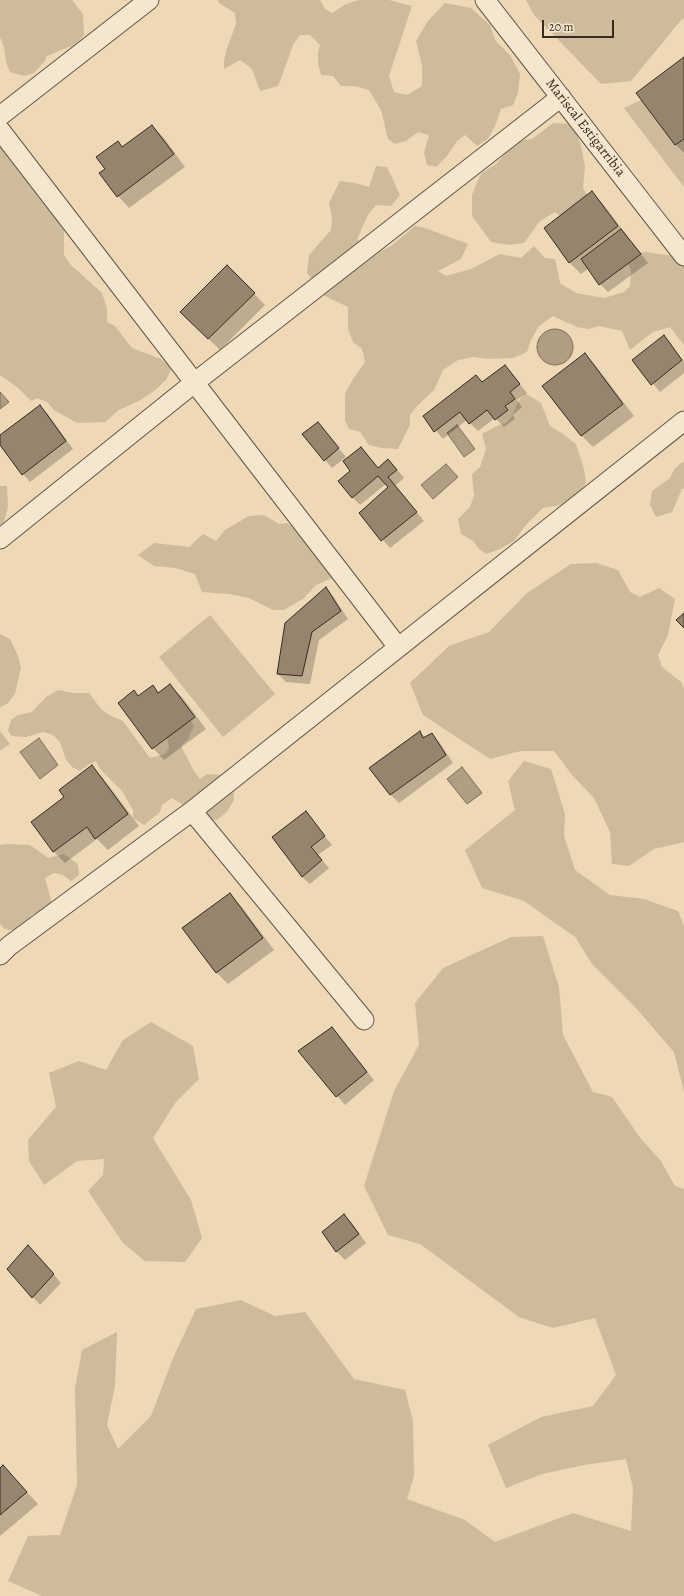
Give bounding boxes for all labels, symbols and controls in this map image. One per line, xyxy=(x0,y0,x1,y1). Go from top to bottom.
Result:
scale bar xyxy=(544,12,616,38)
text: 20 m xyxy=(549,19,573,35)
street label: Mariscal Estigarribia xyxy=(542,76,628,180)

